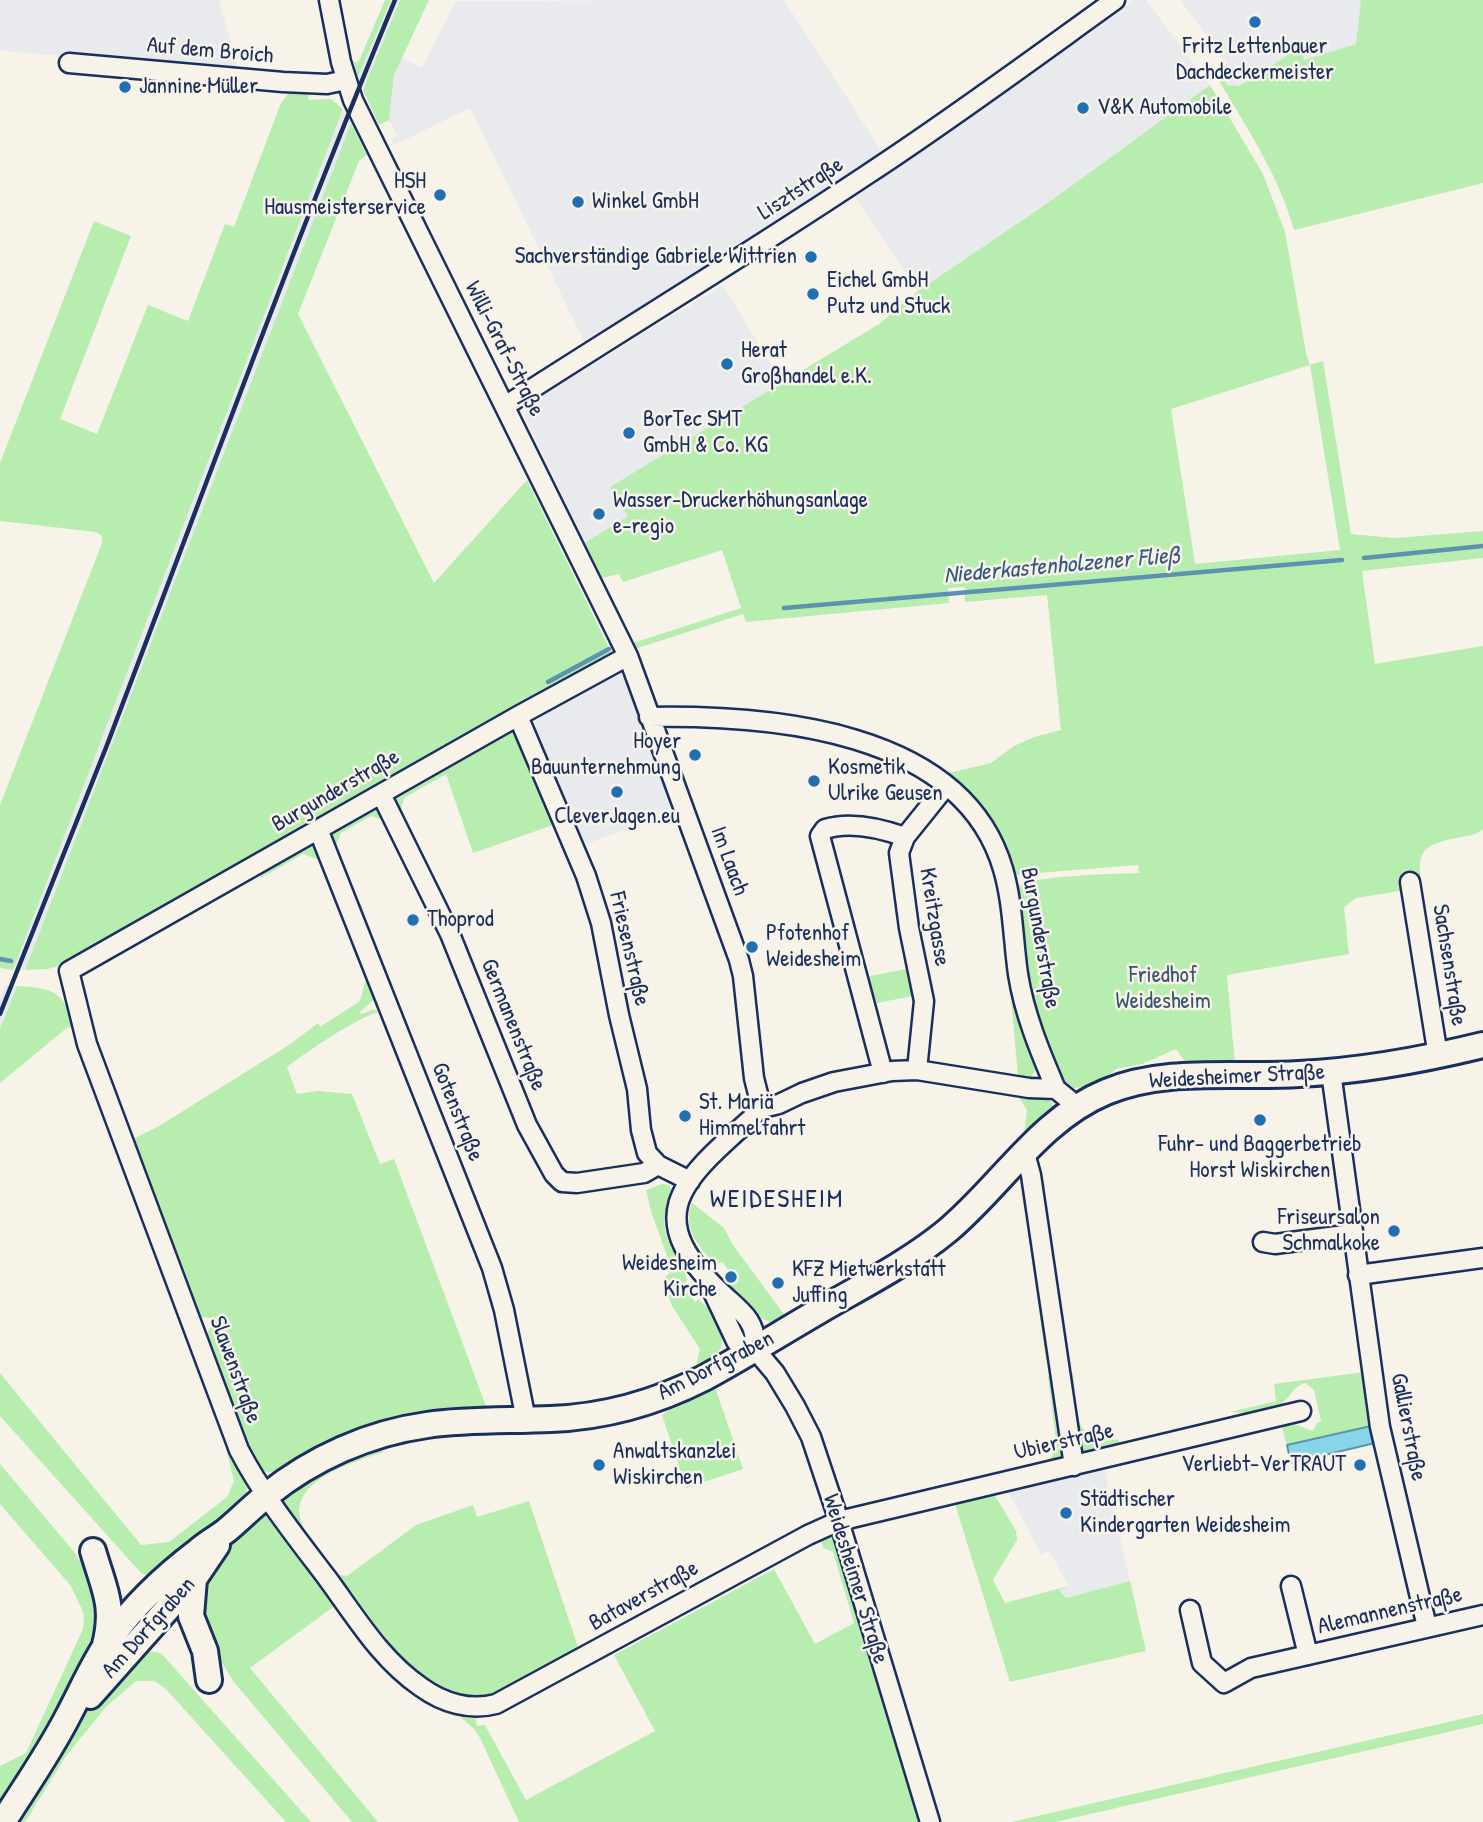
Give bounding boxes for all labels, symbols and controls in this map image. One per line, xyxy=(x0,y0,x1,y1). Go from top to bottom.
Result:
marker: Fritz Lettenbauer Dachdeckermeister xyxy=(1247,14,1263,30)
street label: Auf dem Broich xyxy=(146,32,274,70)
place label: Fritz Lettenbauer Dachdeckermeister xyxy=(1176,33,1334,87)
place label: Jannine Müller xyxy=(139,73,258,101)
marker: Jannine Müller xyxy=(117,79,133,95)
place label: V&K Automobile xyxy=(1097,94,1232,122)
marker: V&K Automobile xyxy=(1075,100,1091,116)
street label: Lisztstraße xyxy=(753,151,849,227)
place label: HSH Hausmeisterservice xyxy=(264,168,426,222)
marker: HSH Hausmeisterservice xyxy=(432,187,448,203)
place label: Winkel GmbH xyxy=(592,188,699,216)
marker: Winkel GmbH xyxy=(570,194,586,210)
place label: Sachverständige Gabriele Wittrien xyxy=(515,243,797,271)
marker: Sachverständige Gabriele Wittrien xyxy=(803,249,819,265)
place label: Eichel GmbH Putz und Stuck xyxy=(827,267,950,321)
street label: Willi-Graf-Straße xyxy=(458,277,550,421)
marker: Eichel GmbH Putz und Stuck xyxy=(805,286,821,302)
place label: Herat Großhandel e.K. xyxy=(741,337,872,391)
marker: Herat Großhandel e.K. xyxy=(719,356,735,372)
place label: BorTec SMT GmbH & Co. KG xyxy=(643,406,768,460)
marker: BorTec SMT GmbH & Co. KG xyxy=(621,425,637,441)
place label: Wasser-Druckerhöhungsanlage e-regio xyxy=(613,487,868,541)
marker: Wasser-Druckerhöhungsanlage e-regio xyxy=(591,506,607,522)
water label: Niederkastenholzener Fließ xyxy=(943,541,1181,591)
place label: Hoyer Bauunternehmung xyxy=(531,728,681,782)
street label: Burgunderstraße xyxy=(267,743,405,839)
marker: Hoyer Bauunternehmung xyxy=(687,747,703,763)
place label: Kosmetik Ulrike Geusen xyxy=(828,754,943,808)
marker: Kosmetik Ulrike Geusen xyxy=(806,773,822,789)
marker: CleverJagen.eu xyxy=(609,784,625,800)
place label: CleverJagen.eu xyxy=(554,803,680,831)
street label: Im Laach xyxy=(704,823,754,899)
street label: Burgunderstraße xyxy=(1014,865,1066,1011)
street label: Kreitzgasse xyxy=(913,866,955,968)
street label: Friesenstraße xyxy=(602,889,656,1009)
street label: Sachsenstraße xyxy=(1426,902,1472,1028)
place label: Thoprod xyxy=(427,906,494,934)
marker: Thoprod xyxy=(405,912,421,928)
place label: Pfotenhof Weidesheim xyxy=(766,920,861,974)
marker: Pfotenhof Weidesheim xyxy=(744,939,760,955)
street label: Germanenstraße xyxy=(474,955,552,1095)
park label: Friedhof Weidesheim xyxy=(1115,962,1211,1016)
street label: Gotenstraße xyxy=(425,1059,489,1165)
street label: Weidesheimer Straße xyxy=(1148,1059,1326,1095)
place label: St. Mariä Himmelfahrt xyxy=(699,1089,805,1143)
marker: St. Mariä Himmelfahrt xyxy=(677,1108,693,1124)
marker: Fuhr- und Baggerbetrieb Horst Wiskirchen xyxy=(1252,1112,1268,1128)
place label: Fuhr- und Baggerbetrieb Horst Wiskirchen xyxy=(1158,1131,1362,1185)
district label: WEIDESHEIM xyxy=(711,1184,843,1216)
place label: Friseursalon Schmalkoke xyxy=(1278,1204,1380,1258)
marker: Friseursalon Schmalkoke xyxy=(1386,1223,1402,1239)
place label: Weidesheim Kirche xyxy=(622,1250,717,1304)
place label: KFZ Mietwerkstatt Juffing xyxy=(792,1256,945,1310)
marker: Weidesheim Kirche xyxy=(723,1269,739,1285)
marker: KFZ Mietwerkstatt Juffing xyxy=(770,1275,786,1291)
street label: Slawenstraße xyxy=(203,1313,267,1427)
street label: Am Dorfgraben xyxy=(653,1325,779,1407)
street label: Gallierstraße xyxy=(1384,1371,1432,1483)
street label: Ubierstraße xyxy=(1012,1417,1116,1467)
place label: Anwaltskanzlei Wiskirchen xyxy=(613,1438,736,1492)
place label: Verliebt-VerTRAUT xyxy=(1181,1451,1346,1479)
marker: Anwaltskanzlei Wiskirchen xyxy=(591,1457,607,1473)
marker: Verliebt-VerTRAUT xyxy=(1352,1457,1368,1473)
place label: Städtischer Kindergarten Weidesheim xyxy=(1080,1486,1290,1540)
street label: Weidesheimer Straße xyxy=(816,1491,894,1667)
marker: Städtischer Kindergarten Weidesheim xyxy=(1058,1505,1074,1521)
street label: Bataverstraße xyxy=(584,1555,704,1637)
street label: Am Dorfgraben xyxy=(96,1572,202,1684)
street label: Alemannenstraße xyxy=(1315,1581,1465,1641)

